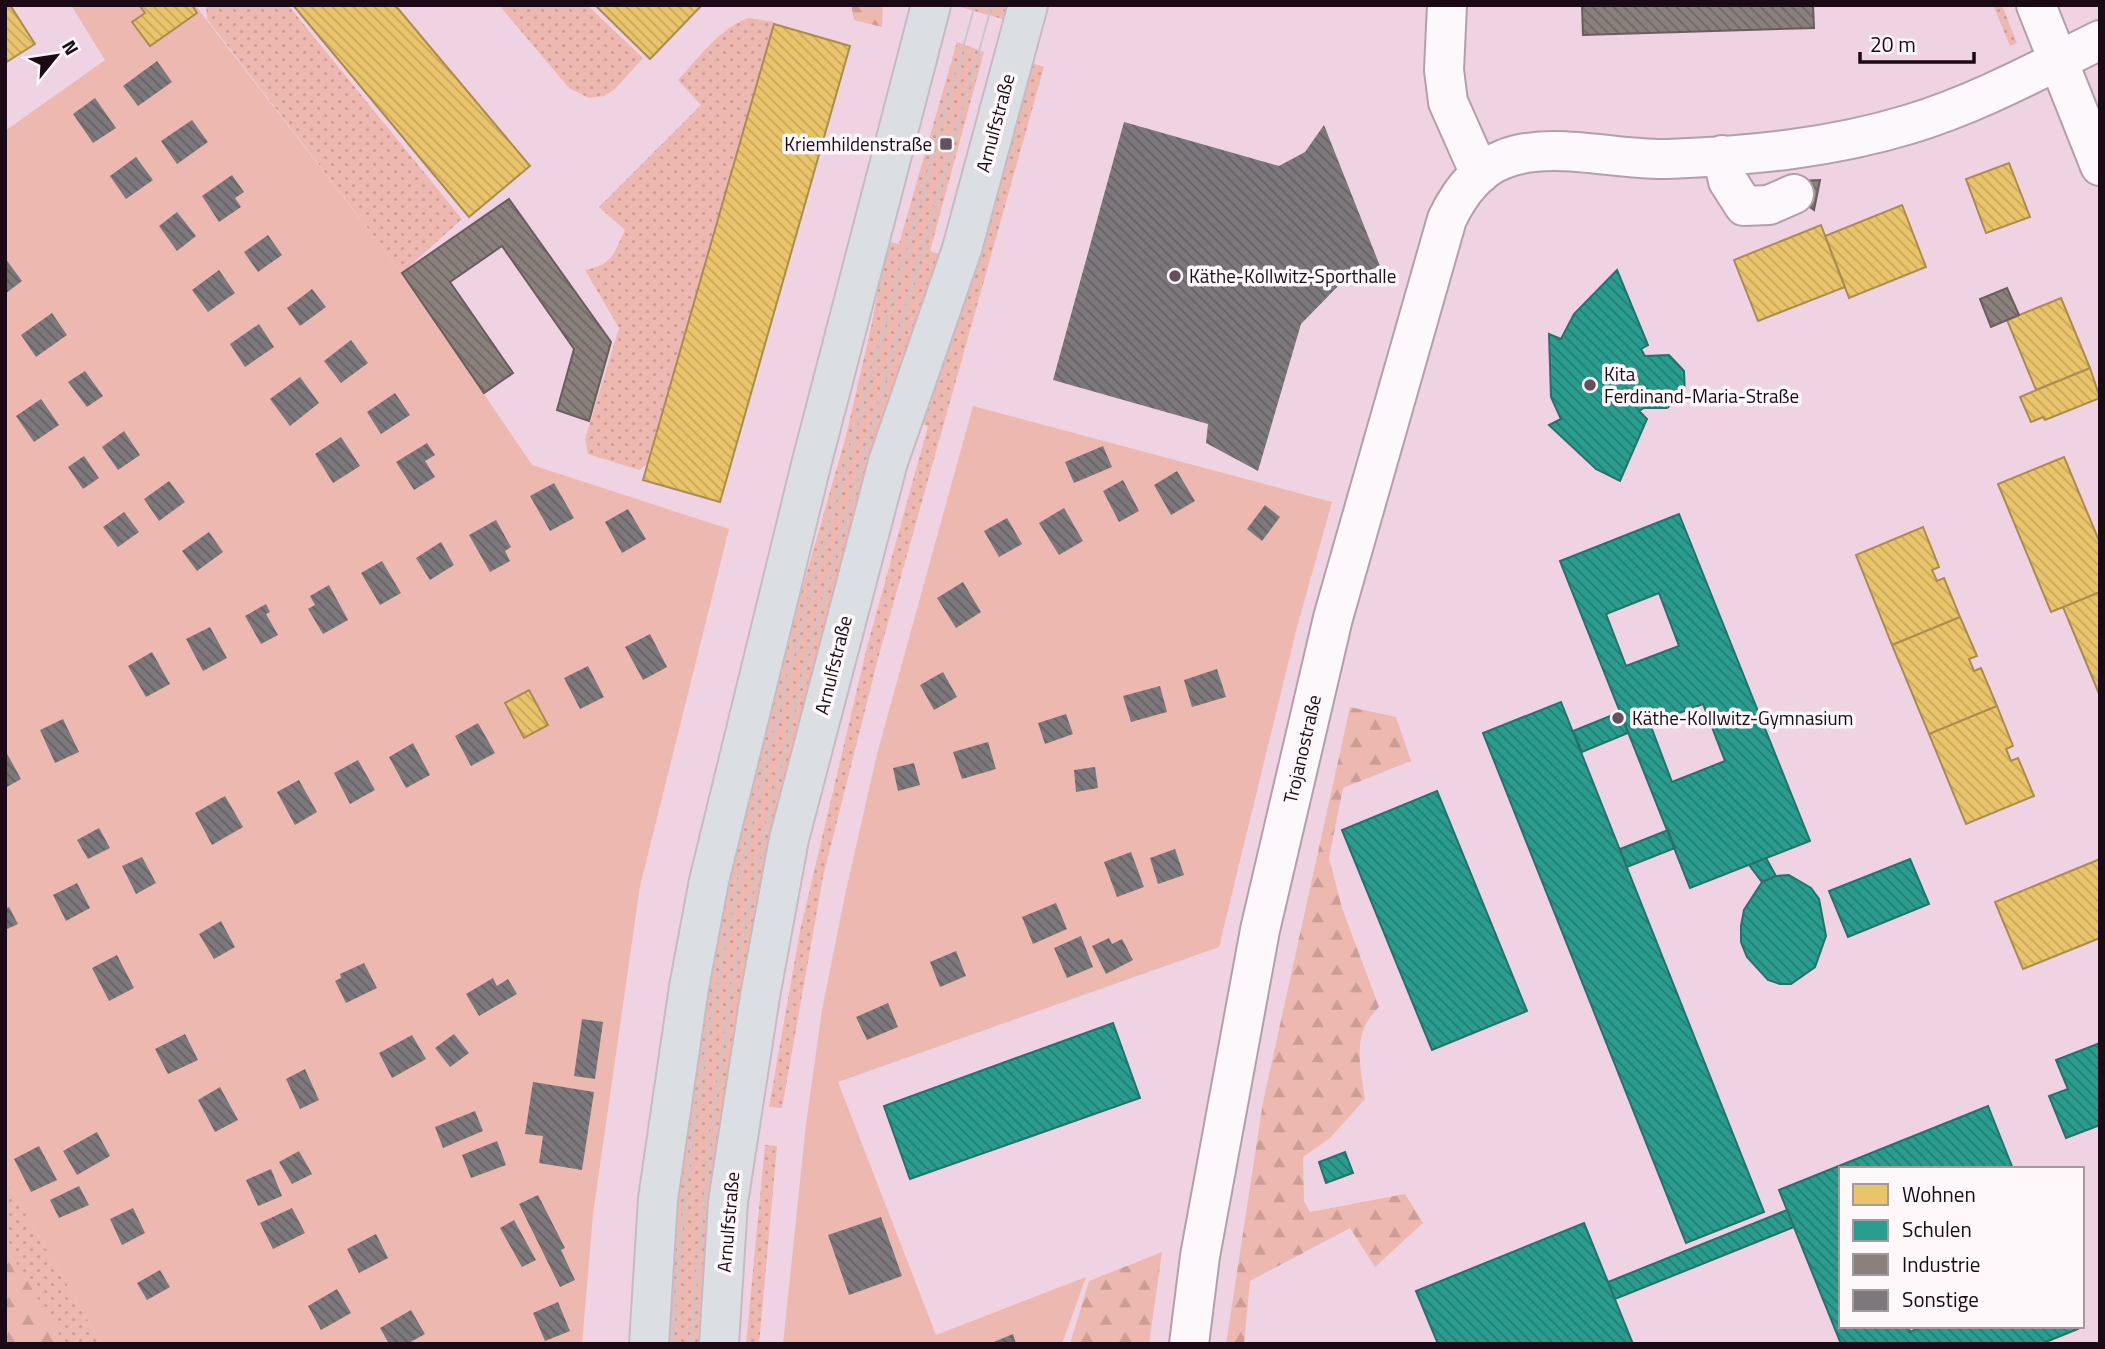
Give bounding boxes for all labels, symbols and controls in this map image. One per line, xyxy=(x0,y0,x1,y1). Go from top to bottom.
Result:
north arrow xyxy=(21,21,91,91)
scale bar xyxy=(1860,21,1974,65)
text: 20 m xyxy=(1870,28,1916,60)
text: N xyxy=(55,34,87,60)
street label: Arnulfstraße xyxy=(967,70,1022,175)
place label: Kriemhildenstraße xyxy=(784,129,932,158)
marker: Kriemhildenstraße xyxy=(938,136,954,152)
place label: Käthe-Kollwitz-Sporthalle xyxy=(1189,261,1396,290)
marker: Käthe-Kollwitz-Sporthalle xyxy=(1167,268,1183,284)
place label: Kita Ferdinand-Maria-Straße xyxy=(1604,359,1799,410)
marker: Kita Ferdinand-Maria-Straße xyxy=(1582,377,1598,393)
street label: Arnulfstraße xyxy=(806,612,859,717)
street label: Trojanostraße xyxy=(1275,692,1328,806)
place label: Käthe-Kollwitz-Gymnasium xyxy=(1632,703,1853,732)
marker: Käthe-Kollwitz-Gymnasium xyxy=(1610,710,1626,726)
legend xyxy=(1839,1167,2084,1328)
street label: Arnulfstraße xyxy=(709,1170,746,1274)
text: Wohnen xyxy=(1902,1178,1976,1210)
text: Schulen xyxy=(1902,1213,1972,1245)
text: Industrie xyxy=(1902,1248,1980,1280)
text: Sonstige xyxy=(1902,1283,1979,1315)

